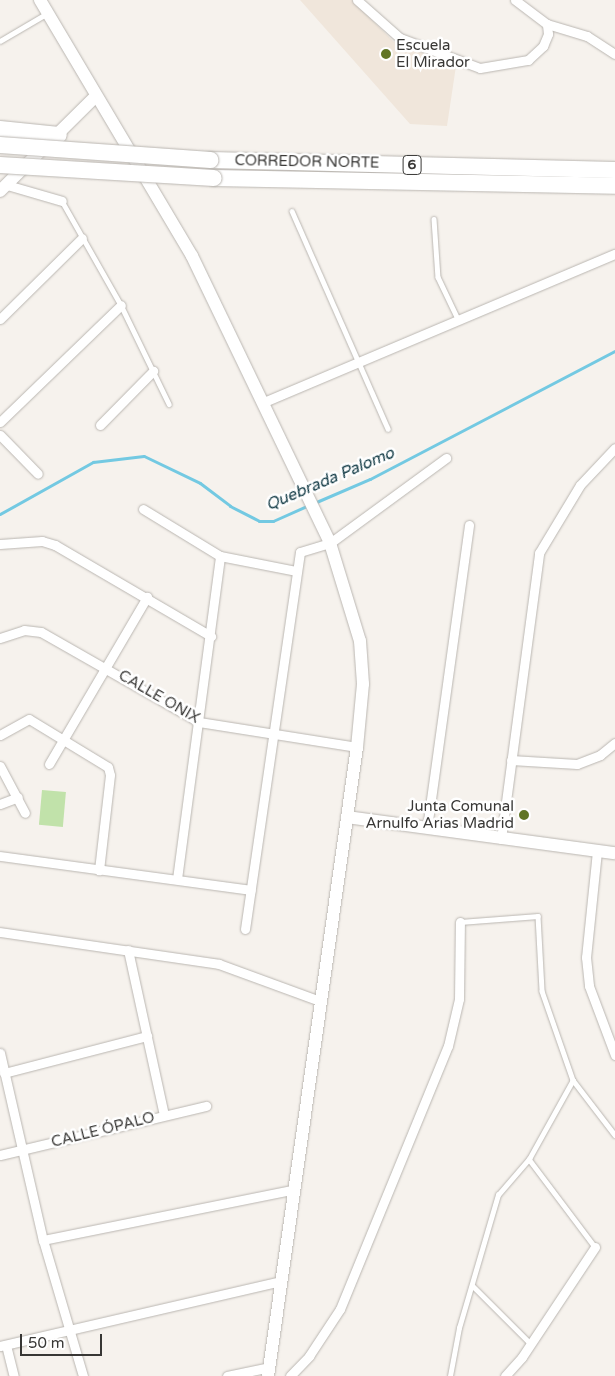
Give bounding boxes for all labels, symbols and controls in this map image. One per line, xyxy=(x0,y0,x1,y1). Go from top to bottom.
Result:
place label: Escuela El Mirador xyxy=(396,36,470,71)
marker: Escuela El Mirador xyxy=(380,48,392,60)
street label: CORREDOR NORTE xyxy=(234,152,380,172)
road number: 6 xyxy=(402,154,422,176)
water label: Quebrada Palomo xyxy=(263,443,397,515)
street label: CALLE ONIX xyxy=(115,666,203,728)
place label: Junta Comunal Arnulfo Arias Madrid xyxy=(365,797,514,832)
marker: Junta Comunal Arnulfo Arias Madrid xyxy=(518,809,530,821)
street label: CALLE ÓPALO xyxy=(49,1108,157,1152)
scale bar xyxy=(22,1324,105,1356)
text: 50 m xyxy=(28,1334,65,1352)

